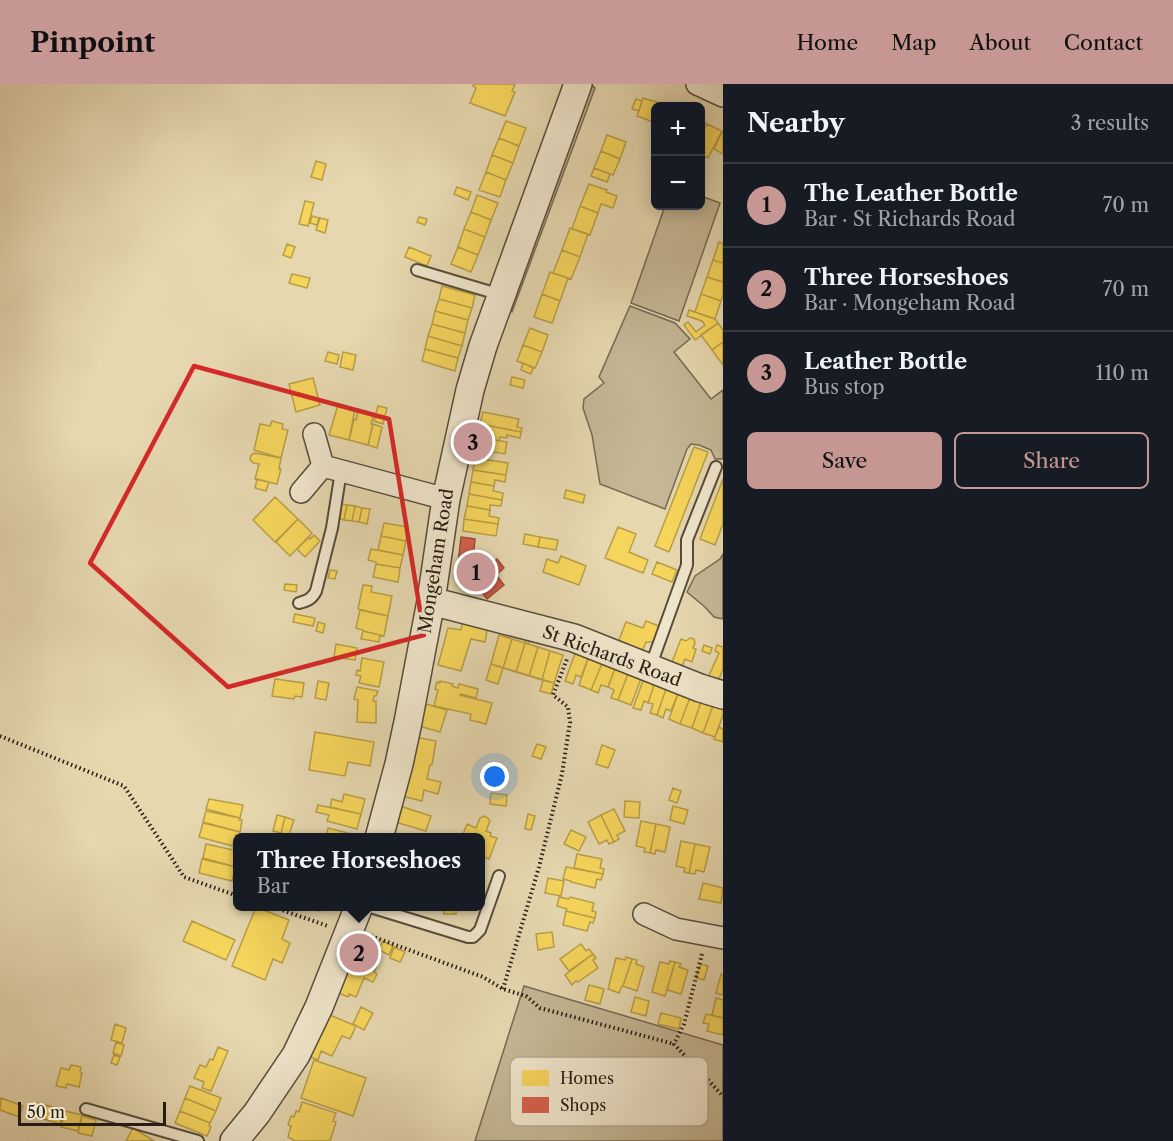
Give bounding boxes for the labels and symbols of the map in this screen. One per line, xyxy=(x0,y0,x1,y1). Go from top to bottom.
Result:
pin: 3 xyxy=(454,420,492,464)
street label: Mongeham Road xyxy=(414,487,458,635)
pin: 1 xyxy=(456,550,496,594)
street label: St Richards Road xyxy=(540,621,685,691)
your location xyxy=(480,762,509,791)
pin: 2 xyxy=(340,930,378,976)
legend xyxy=(510,1057,708,1126)
text: Homes xyxy=(560,1068,614,1088)
text: Shops xyxy=(560,1095,606,1115)
scale bar xyxy=(18,1099,166,1126)

